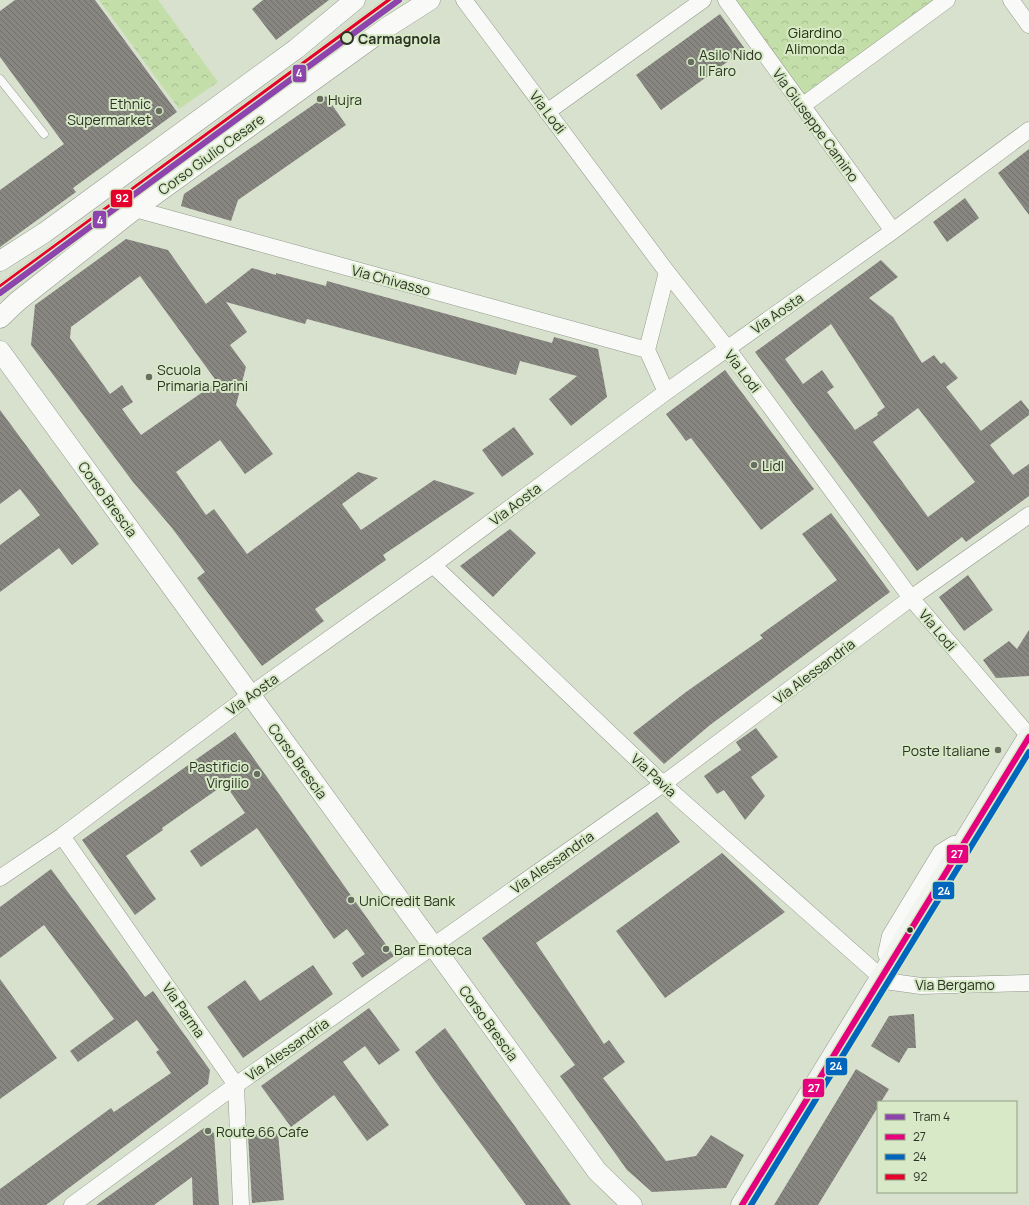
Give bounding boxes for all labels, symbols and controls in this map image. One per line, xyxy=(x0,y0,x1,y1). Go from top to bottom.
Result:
park label: Giardino Alimonda xyxy=(785,23,845,58)
place label: Carmagnola xyxy=(358,29,441,48)
marker: Carmagnola xyxy=(340,31,354,45)
place label: Asilo Nido Il Faro xyxy=(699,45,762,80)
marker: Asilo Nido Il Faro xyxy=(686,57,696,67)
line badge: 4 xyxy=(292,64,307,83)
street label: Via Giuseppe Camino xyxy=(768,64,864,186)
text: 4 xyxy=(296,65,303,80)
street label: Via Lodi xyxy=(526,87,570,137)
place label: Hujra xyxy=(328,90,362,109)
place label: Ethnic Supermarket xyxy=(67,94,151,129)
marker: Hujra xyxy=(315,94,325,104)
marker: Ethnic Supermarket xyxy=(154,106,164,116)
street label: Corso Giulio Cesare xyxy=(154,109,268,199)
line badge: 92 xyxy=(110,189,133,208)
text: 92 xyxy=(115,190,129,205)
line badge: 4 xyxy=(92,210,107,229)
text: 4 xyxy=(97,212,104,227)
street label: Via Chivasso xyxy=(349,260,433,300)
street label: Via Aosta xyxy=(747,288,807,338)
street label: Via Lodi xyxy=(721,346,765,396)
place label: Scuola Primaria Parini xyxy=(157,360,248,395)
marker: Scuola Primaria Parini xyxy=(144,372,154,382)
place label: Lidl xyxy=(762,456,784,475)
street label: Corso Brescia xyxy=(74,457,142,541)
marker: Lidl xyxy=(749,460,759,470)
street label: Via Aosta xyxy=(485,478,545,530)
street label: Via Lodi xyxy=(915,605,961,655)
street label: Via Alessandria xyxy=(769,634,859,708)
street label: Via Aosta xyxy=(222,669,282,719)
street label: Corso Brescia xyxy=(264,719,332,803)
place label: Poste Italiane xyxy=(902,741,990,760)
marker: Poste Italiane xyxy=(993,745,1003,755)
street label: Via Pavia xyxy=(627,749,681,801)
place label: Pastificio Virgilio xyxy=(189,757,249,792)
marker: Pastificio Virgilio xyxy=(252,769,262,779)
street label: Via Alessandria xyxy=(507,826,597,898)
line badge: 27 xyxy=(946,844,969,864)
text: 27 xyxy=(951,846,963,861)
line badge: 24 xyxy=(932,881,955,900)
text: 24 xyxy=(937,883,951,898)
place label: UniCredit Bank xyxy=(359,891,456,910)
marker: UniCredit Bank xyxy=(346,895,356,905)
unlabelled marker xyxy=(905,925,915,935)
place label: Bar Enoteca xyxy=(394,940,472,959)
marker: Bar Enoteca xyxy=(381,944,391,954)
street label: Via Bergamo xyxy=(915,975,995,994)
street label: Via Parma xyxy=(158,979,210,1041)
street label: Corso Brescia xyxy=(455,981,523,1065)
street label: Via Alessandria xyxy=(242,1013,332,1085)
line badge: 24 xyxy=(825,1057,848,1076)
text: 24 xyxy=(829,1058,843,1073)
line badge: 27 xyxy=(802,1078,825,1098)
text: 27 xyxy=(808,1080,820,1095)
legend xyxy=(877,1101,1017,1193)
text: Tram 4 xyxy=(913,1108,950,1125)
place label: Route 66 Cafe xyxy=(216,1122,309,1141)
marker: Route 66 Cafe xyxy=(203,1126,213,1136)
text: 27 xyxy=(913,1128,926,1145)
text: 24 xyxy=(913,1148,927,1165)
text: 92 xyxy=(913,1168,927,1185)

